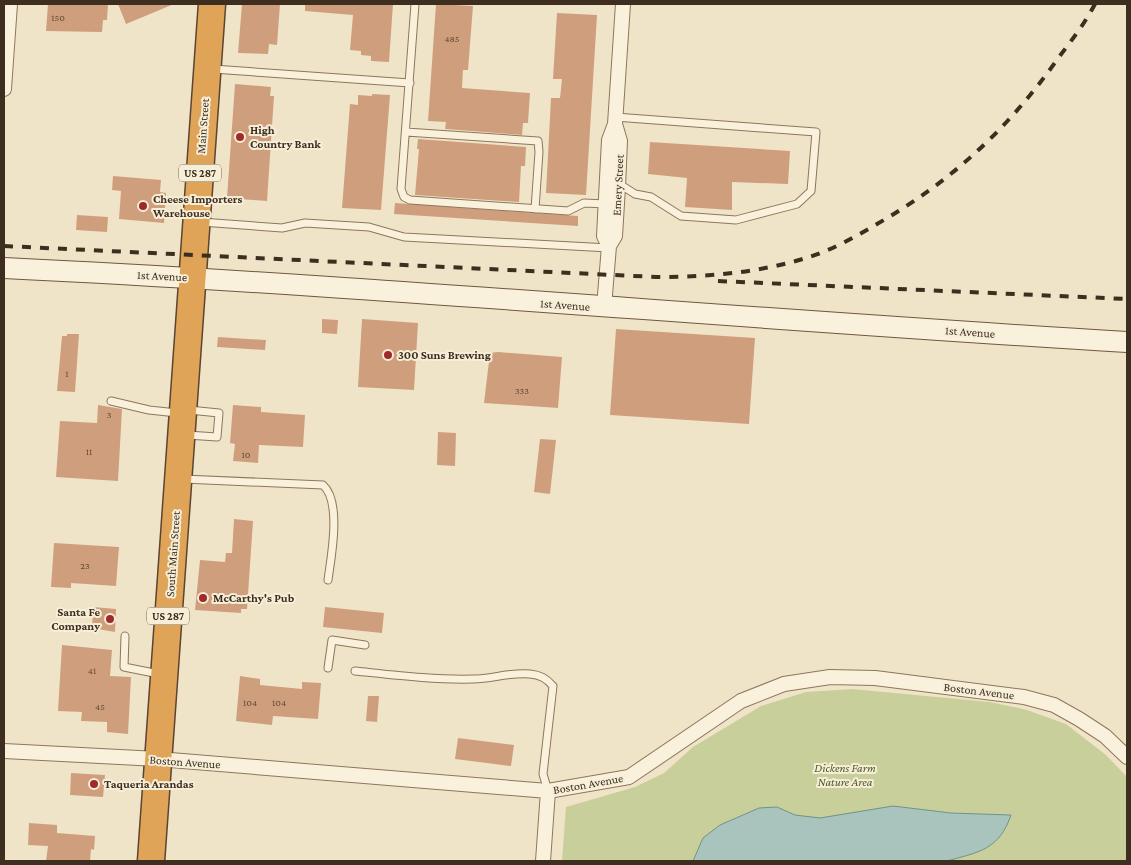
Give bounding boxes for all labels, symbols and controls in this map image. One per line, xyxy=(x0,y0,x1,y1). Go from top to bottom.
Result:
house number: 150 xyxy=(51,12,65,23)
house number: 485 xyxy=(444,33,460,44)
street label: Main Street xyxy=(194,97,212,154)
place label: High Country Bank xyxy=(250,123,321,151)
marker: High Country Bank xyxy=(234,131,246,143)
street label: Emery Street xyxy=(609,153,627,216)
road number: US 287 xyxy=(179,164,221,182)
place label: Cheese Importers Warehouse xyxy=(152,192,242,220)
marker: Cheese Importers Warehouse xyxy=(137,200,149,212)
street label: 1st Avenue xyxy=(137,268,187,284)
street label: 1st Avenue xyxy=(539,296,591,314)
street label: 1st Avenue xyxy=(944,323,996,341)
place label: 300 Suns Brewing xyxy=(398,348,491,362)
marker: 300 Suns Brewing xyxy=(382,349,394,361)
house number: 1 xyxy=(65,368,69,379)
house number: 333 xyxy=(515,385,529,396)
house number: 3 xyxy=(107,409,112,420)
house number: 11 xyxy=(86,446,92,457)
house number: 10 xyxy=(242,449,251,460)
street label: South Main Street xyxy=(163,510,183,597)
house number: 23 xyxy=(80,560,90,571)
place label: McCarthy's Pub xyxy=(213,591,295,605)
marker: McCarthy's Pub xyxy=(197,592,209,604)
place label: Santa Fe Company xyxy=(51,605,100,633)
road number: US 287 xyxy=(147,608,189,624)
marker: Santa Fe Company xyxy=(104,613,116,625)
house number: 41 xyxy=(88,665,96,676)
street label: Boston Avenue xyxy=(943,680,1015,702)
house number: 104 xyxy=(243,697,257,708)
house number: 104 xyxy=(272,697,286,708)
house number: 45 xyxy=(95,701,105,712)
street label: Boston Avenue xyxy=(149,753,221,771)
park label: Dickens Farm Nature Area xyxy=(814,761,876,789)
street label: Boston Avenue xyxy=(552,771,624,797)
place label: Taqueria Arandas xyxy=(104,777,194,791)
marker: Taqueria Arandas xyxy=(88,778,100,790)

